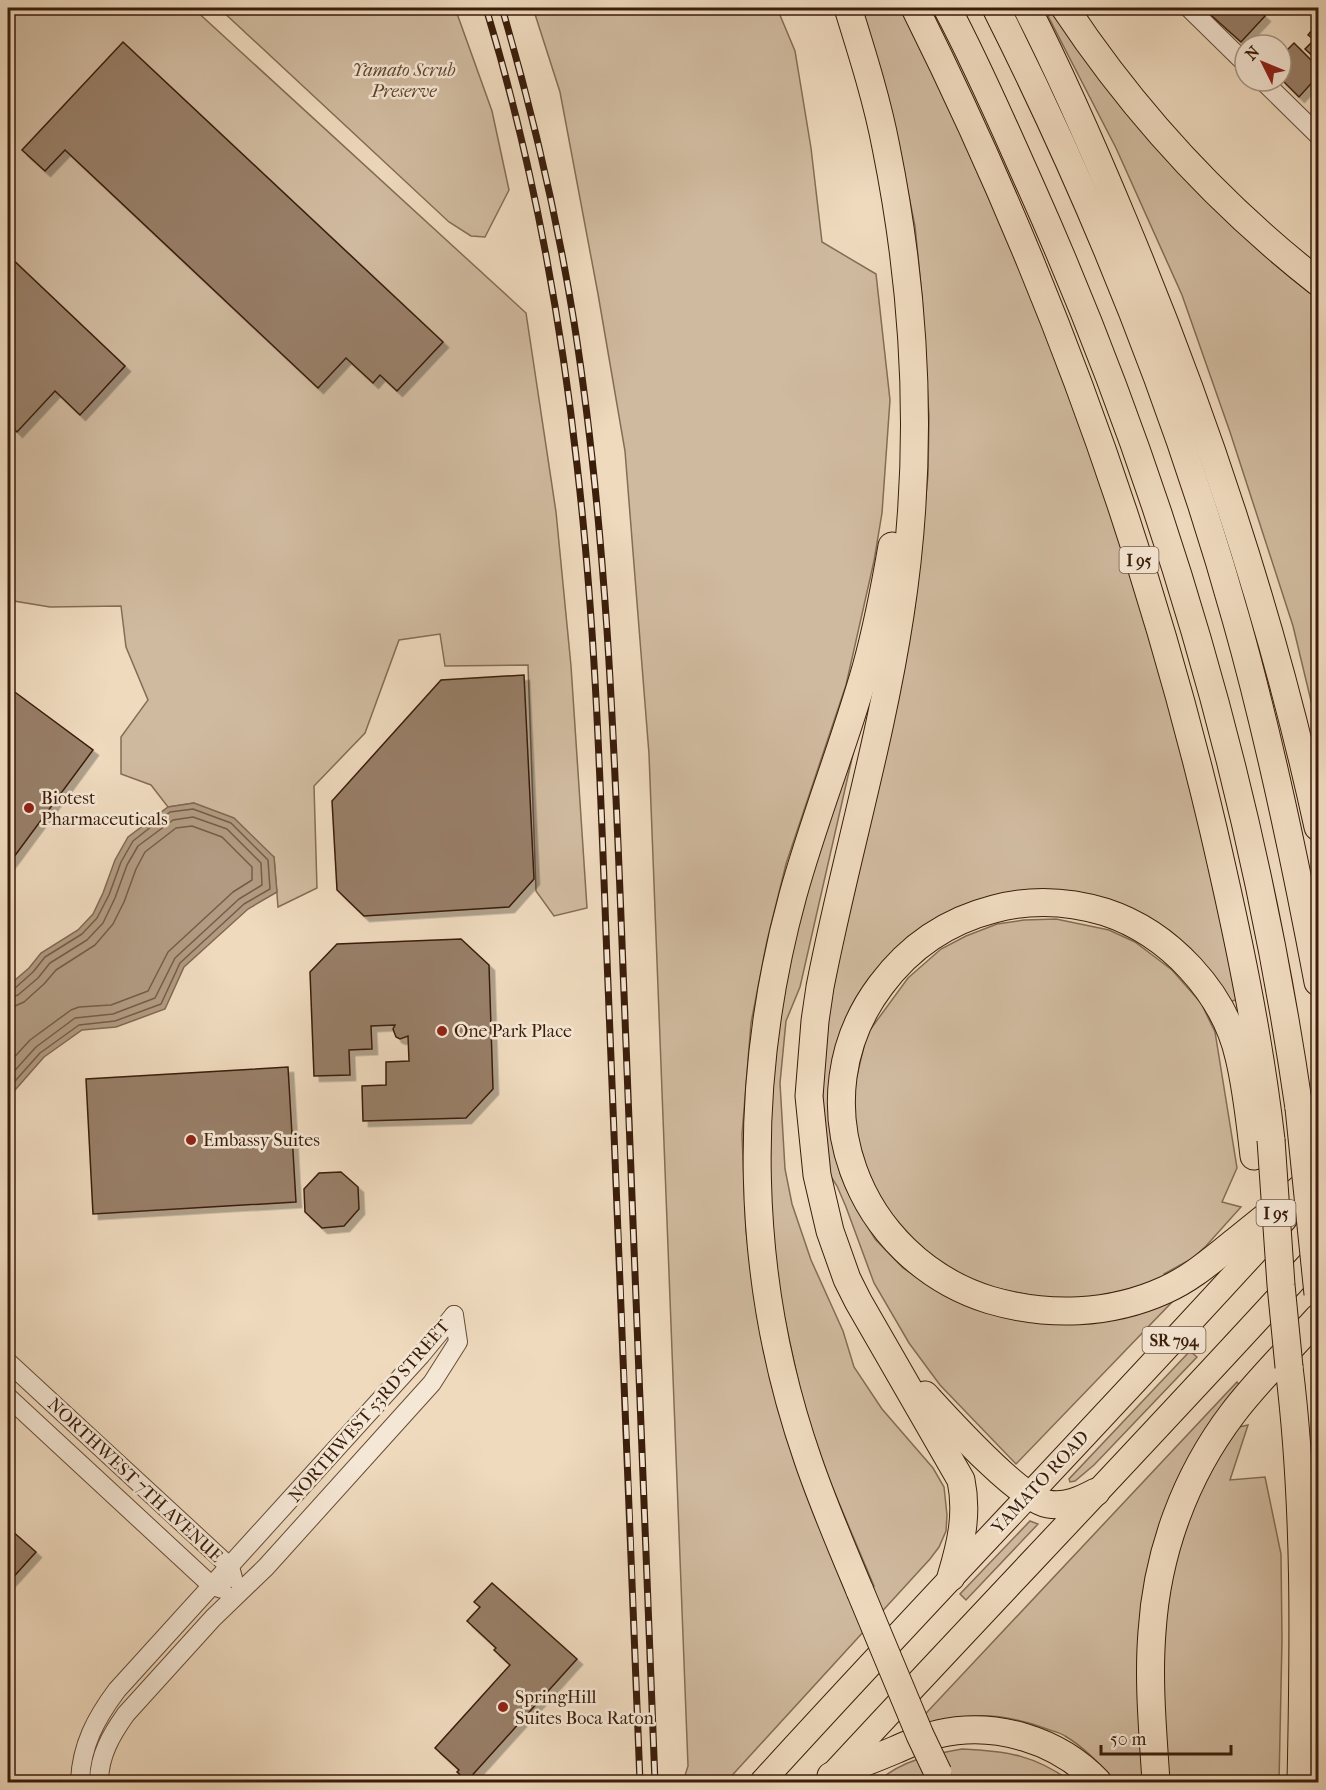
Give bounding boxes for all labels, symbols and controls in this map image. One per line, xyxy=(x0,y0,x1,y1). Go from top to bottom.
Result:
north arrow xyxy=(1233,33,1293,93)
text: N xyxy=(1241,42,1264,64)
park label: Yamato Scrub Preserve xyxy=(352,60,456,102)
road number: I 95 xyxy=(1120,547,1158,573)
place label: Biotest Pharmaceuticals xyxy=(41,788,168,830)
marker: Biotest Pharmaceuticals xyxy=(22,801,36,815)
place label: One Park Place xyxy=(454,1021,572,1042)
marker: One Park Place xyxy=(435,1024,449,1038)
place label: Embassy Suites xyxy=(203,1130,320,1151)
marker: Embassy Suites xyxy=(184,1133,198,1147)
road number: I 95 xyxy=(1256,1200,1296,1226)
street label: NORTHWEST 53RD STREET xyxy=(284,1315,455,1507)
road number: SR 794 xyxy=(1142,1327,1206,1353)
street label: NORTHWEST 7TH AVENUE xyxy=(43,1394,226,1567)
street label: YAMATO ROAD xyxy=(987,1426,1093,1539)
place label: SpringHill Suites Boca Raton xyxy=(515,1687,655,1729)
marker: SpringHill Suites Boca Raton xyxy=(496,1700,510,1714)
scale bar xyxy=(1101,1718,1232,1756)
text: 50 m xyxy=(1110,1729,1147,1750)

